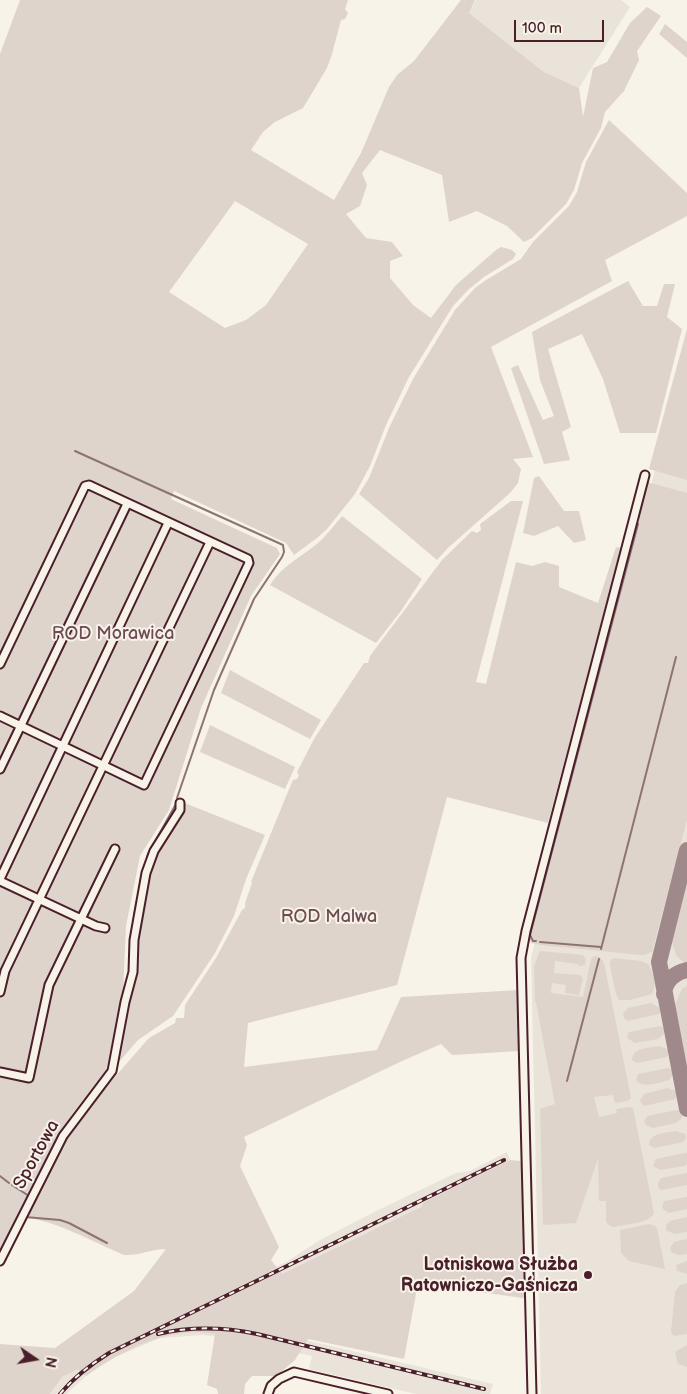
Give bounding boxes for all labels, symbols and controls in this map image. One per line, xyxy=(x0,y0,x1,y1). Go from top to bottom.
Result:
scale bar xyxy=(517,10,607,42)
text: 100 m xyxy=(522,19,562,38)
park label: ROD Morawica xyxy=(52,623,174,645)
park label: ROD Malwa xyxy=(281,906,377,928)
street label: Sportowa xyxy=(9,1117,65,1193)
place label: Lotniskowa Służba Ratowniczo-Gaśnicza xyxy=(401,1254,578,1296)
marker: Lotniskowa Służba Ratowniczo-Gaśnicza xyxy=(582,1269,594,1281)
north arrow xyxy=(10,1334,60,1384)
text: N xyxy=(41,1355,60,1369)

